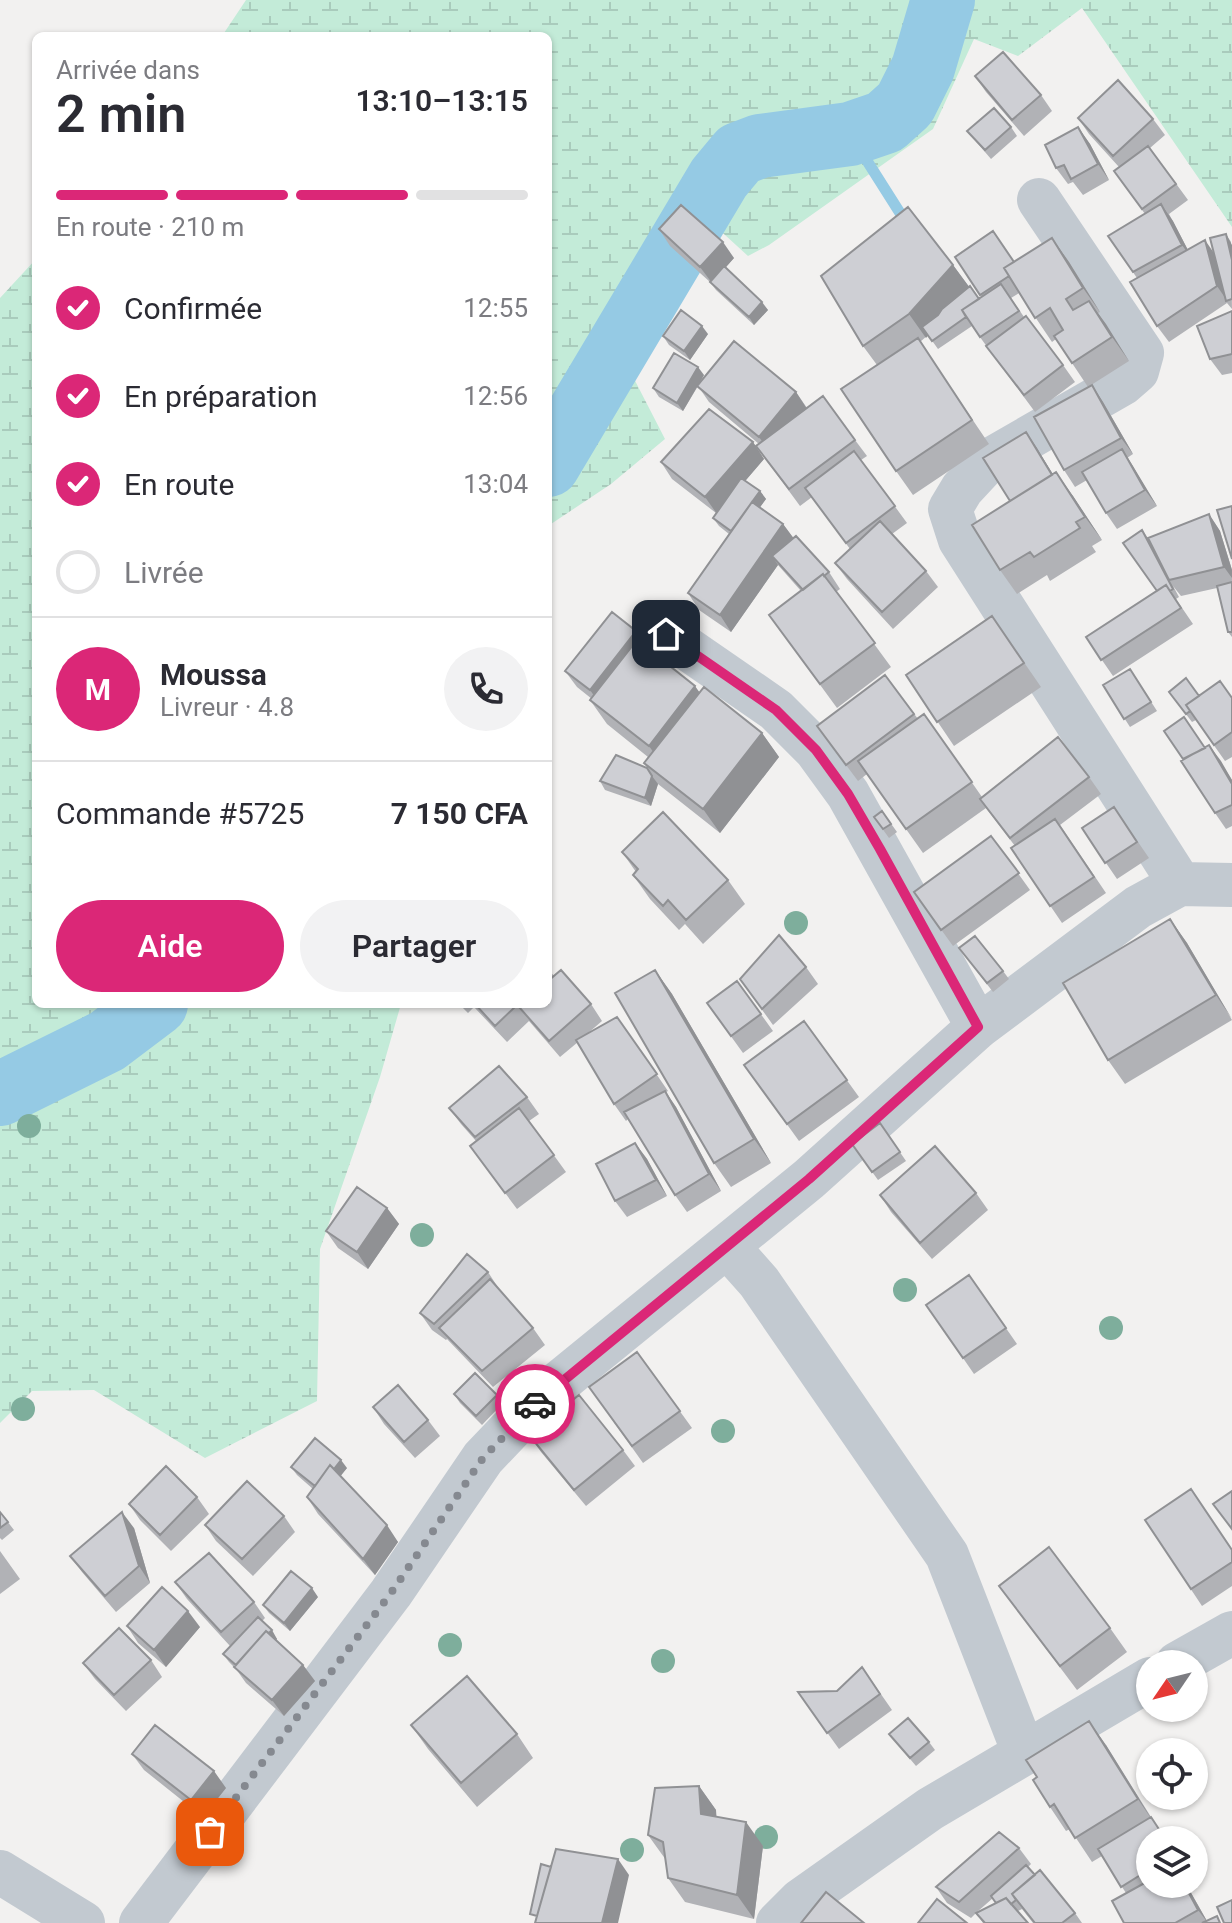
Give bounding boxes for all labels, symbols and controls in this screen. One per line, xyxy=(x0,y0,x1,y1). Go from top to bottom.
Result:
text: Arrivée dans xyxy=(56,55,200,85)
text: 13:10–13:15 xyxy=(355,83,528,118)
text: 2 min xyxy=(56,84,186,145)
text: En route · 210 m xyxy=(56,212,244,242)
icon: check xyxy=(56,286,100,330)
text: Confirmée xyxy=(124,291,262,326)
text: 12:55 xyxy=(463,293,528,323)
icon: check xyxy=(56,374,100,418)
text: En préparation xyxy=(124,379,318,414)
text: 12:56 xyxy=(463,381,528,411)
icon: check xyxy=(56,462,100,506)
text: En route xyxy=(124,467,234,502)
text: 13:04 xyxy=(463,469,528,499)
text: Livrée xyxy=(124,555,204,590)
pin xyxy=(632,600,700,668)
icon: home xyxy=(644,612,688,656)
button: phone xyxy=(444,647,528,731)
text: Moussa xyxy=(160,657,267,692)
text: M xyxy=(85,672,111,707)
text: Livreur · 4.8 xyxy=(160,692,294,722)
text: Commande #5725 xyxy=(56,796,304,831)
text: 7 150 CFA xyxy=(391,796,528,831)
button: Aide xyxy=(56,900,284,992)
button: Partager xyxy=(300,900,528,992)
courier xyxy=(495,1364,575,1444)
icon: car xyxy=(513,1382,557,1426)
north arrow xyxy=(1136,1650,1208,1722)
map controls xyxy=(1136,1650,1208,1898)
button: locate xyxy=(1136,1738,1208,1810)
pin xyxy=(176,1798,244,1866)
icon: bag xyxy=(188,1810,232,1854)
button: layers xyxy=(1136,1826,1208,1898)

